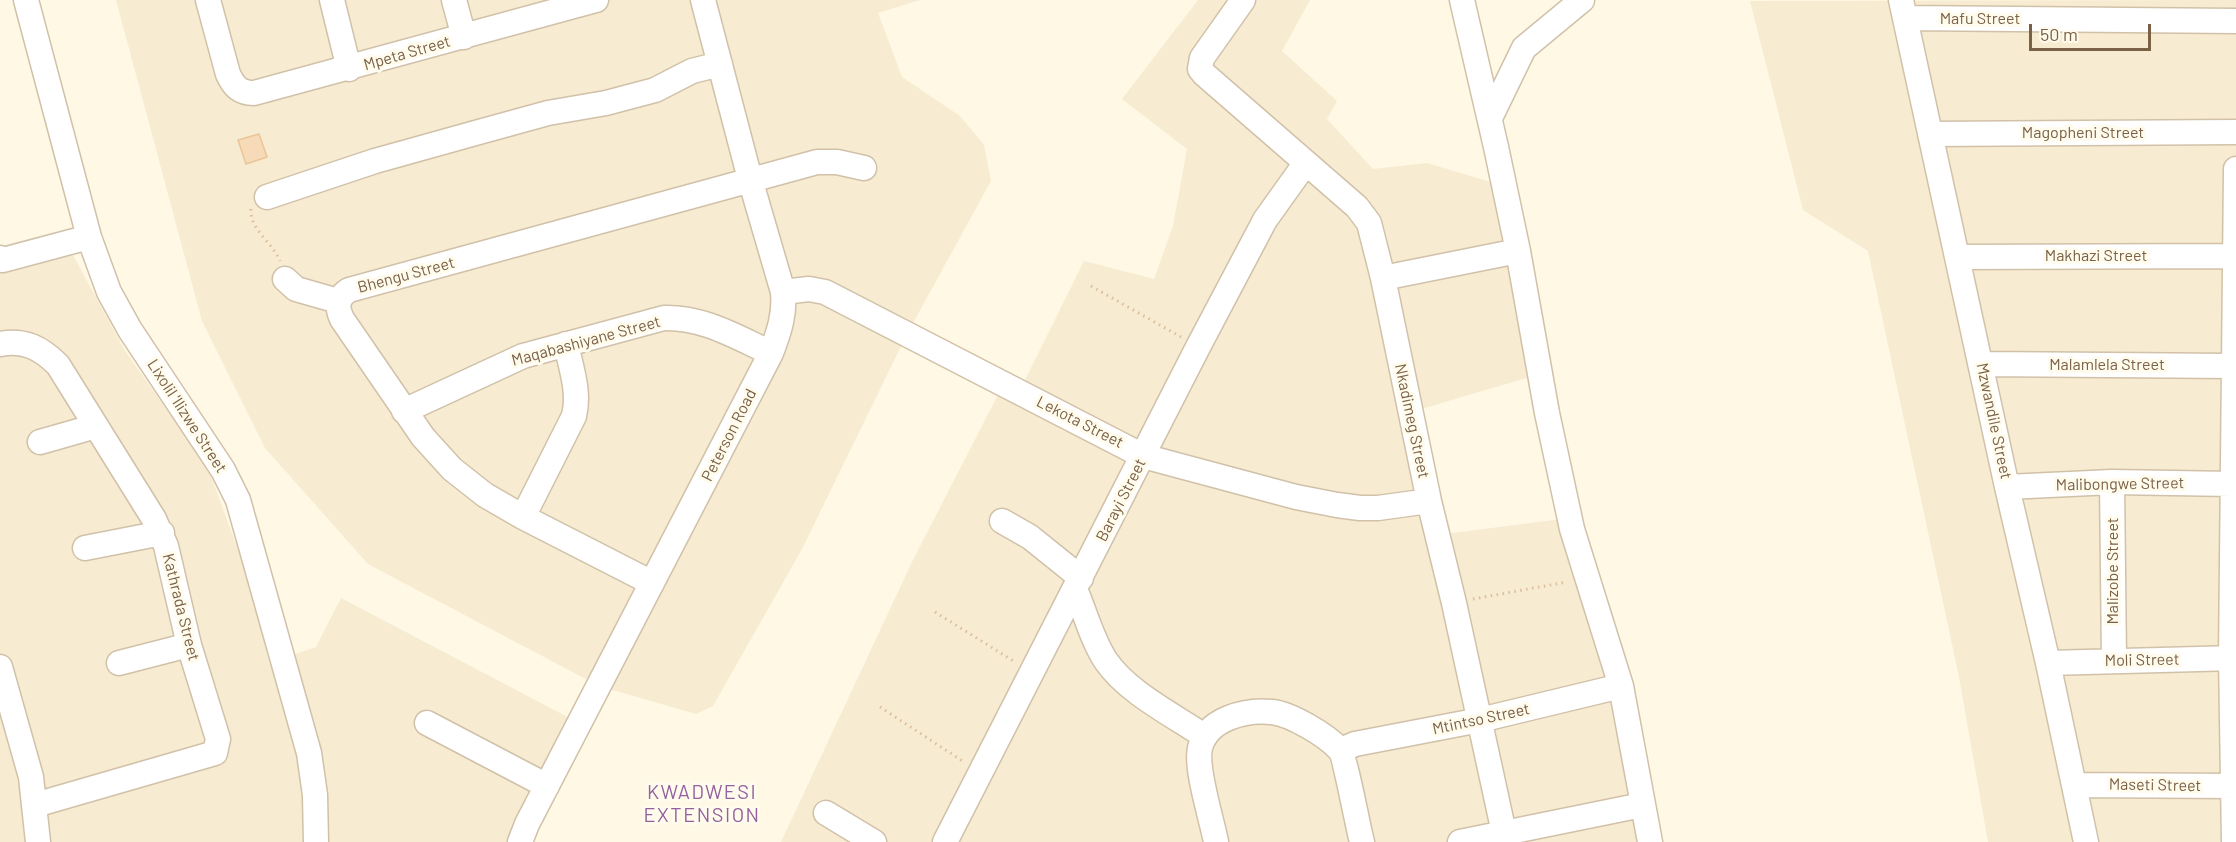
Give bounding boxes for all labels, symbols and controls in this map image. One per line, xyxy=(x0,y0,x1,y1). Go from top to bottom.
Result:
street label: Mafu Street xyxy=(1940,9,2020,29)
scale bar xyxy=(2032,12,2154,50)
text: 50 m xyxy=(2040,23,2078,45)
street label: Mpeta Street xyxy=(361,31,453,75)
street label: Magopheni Street xyxy=(2022,123,2144,143)
street label: Makhazi Street xyxy=(2045,246,2147,266)
street label: Bhengu Street xyxy=(355,253,457,297)
street label: Maqabashiyane Street xyxy=(510,312,662,370)
street label: Malamlela Street xyxy=(2049,355,2165,375)
street label: Lixolil 'Ilizwe Street xyxy=(143,356,231,476)
street label: Mzwandile Street xyxy=(1972,361,2016,481)
street label: Nkadimeg Street xyxy=(1390,362,1434,480)
street label: Peterson Road xyxy=(697,386,761,484)
street label: Lekota Street xyxy=(1033,392,1127,452)
street label: Barayi Street xyxy=(1092,455,1150,545)
street label: Malibongwe Street xyxy=(2056,473,2184,495)
street label: Malizobe Street xyxy=(2103,517,2123,625)
street label: Kathrada Street xyxy=(158,551,204,663)
street label: Moli Street xyxy=(2104,650,2180,670)
street label: Mtintso Street xyxy=(1431,699,1531,739)
street label: Maseti Street xyxy=(2109,775,2201,795)
district label: KWADWESI EXTENSION xyxy=(643,780,761,827)

